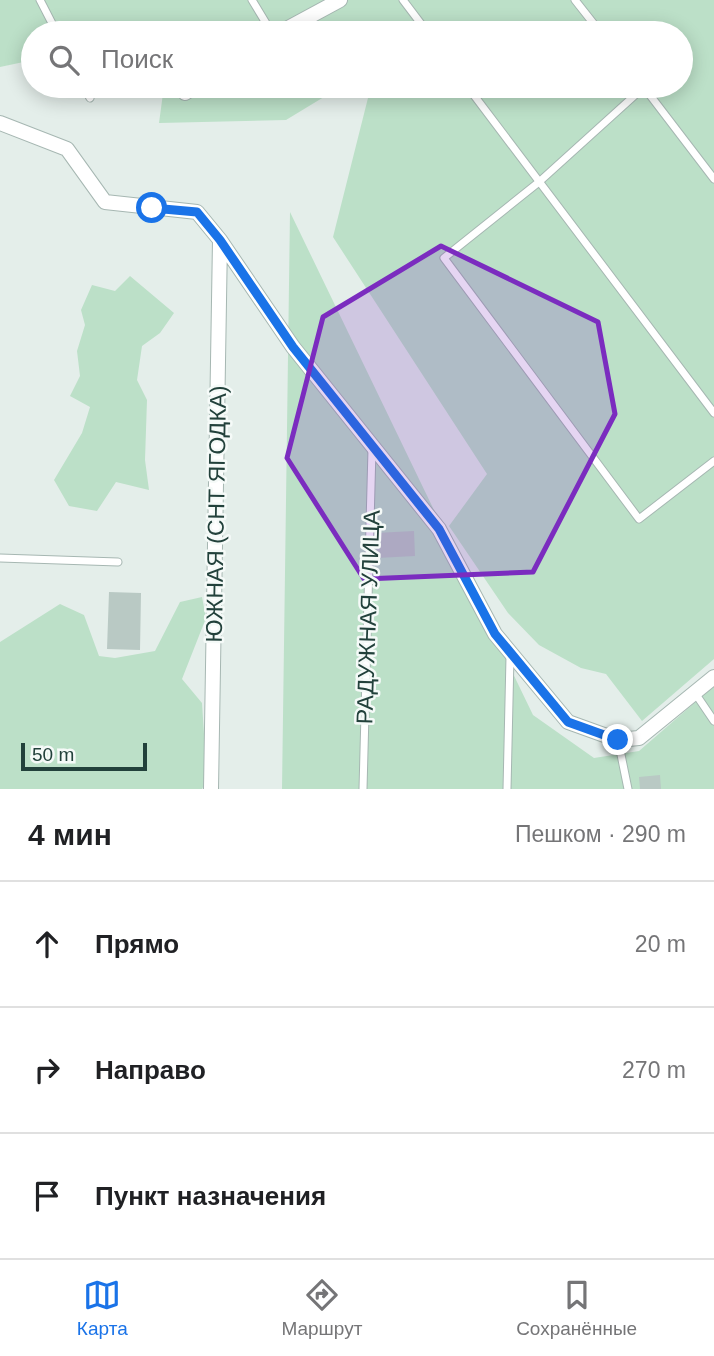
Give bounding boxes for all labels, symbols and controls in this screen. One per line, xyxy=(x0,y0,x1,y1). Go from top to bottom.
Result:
search box xyxy=(21,21,693,98)
icon: search xyxy=(45,41,83,79)
text: Поиск xyxy=(101,44,173,74)
route start xyxy=(136,192,167,223)
street label: ЮЖНАЯ (СНТ ЯГОДКА) xyxy=(201,385,231,643)
street label: РАДУЖНАЯ УЛИЦА xyxy=(351,509,385,725)
route end xyxy=(602,724,633,755)
scale bar xyxy=(21,740,147,772)
text: 50 m xyxy=(32,744,74,765)
text: 4 мин xyxy=(28,818,112,851)
text: Пешком · 290 m xyxy=(515,821,686,847)
icon: ahead xyxy=(28,925,66,963)
text: Прямо xyxy=(95,929,179,959)
text: 20 m xyxy=(635,931,686,957)
icon: right xyxy=(28,1051,66,1089)
text: Направо xyxy=(95,1055,206,1085)
text: 270 m xyxy=(622,1057,686,1083)
icon: arrive xyxy=(28,1177,66,1215)
text: Пункт назначения xyxy=(95,1181,326,1211)
tab: Карта xyxy=(77,1276,128,1340)
tab: Маршрут xyxy=(281,1276,362,1340)
tab: Сохранённые xyxy=(516,1276,637,1340)

